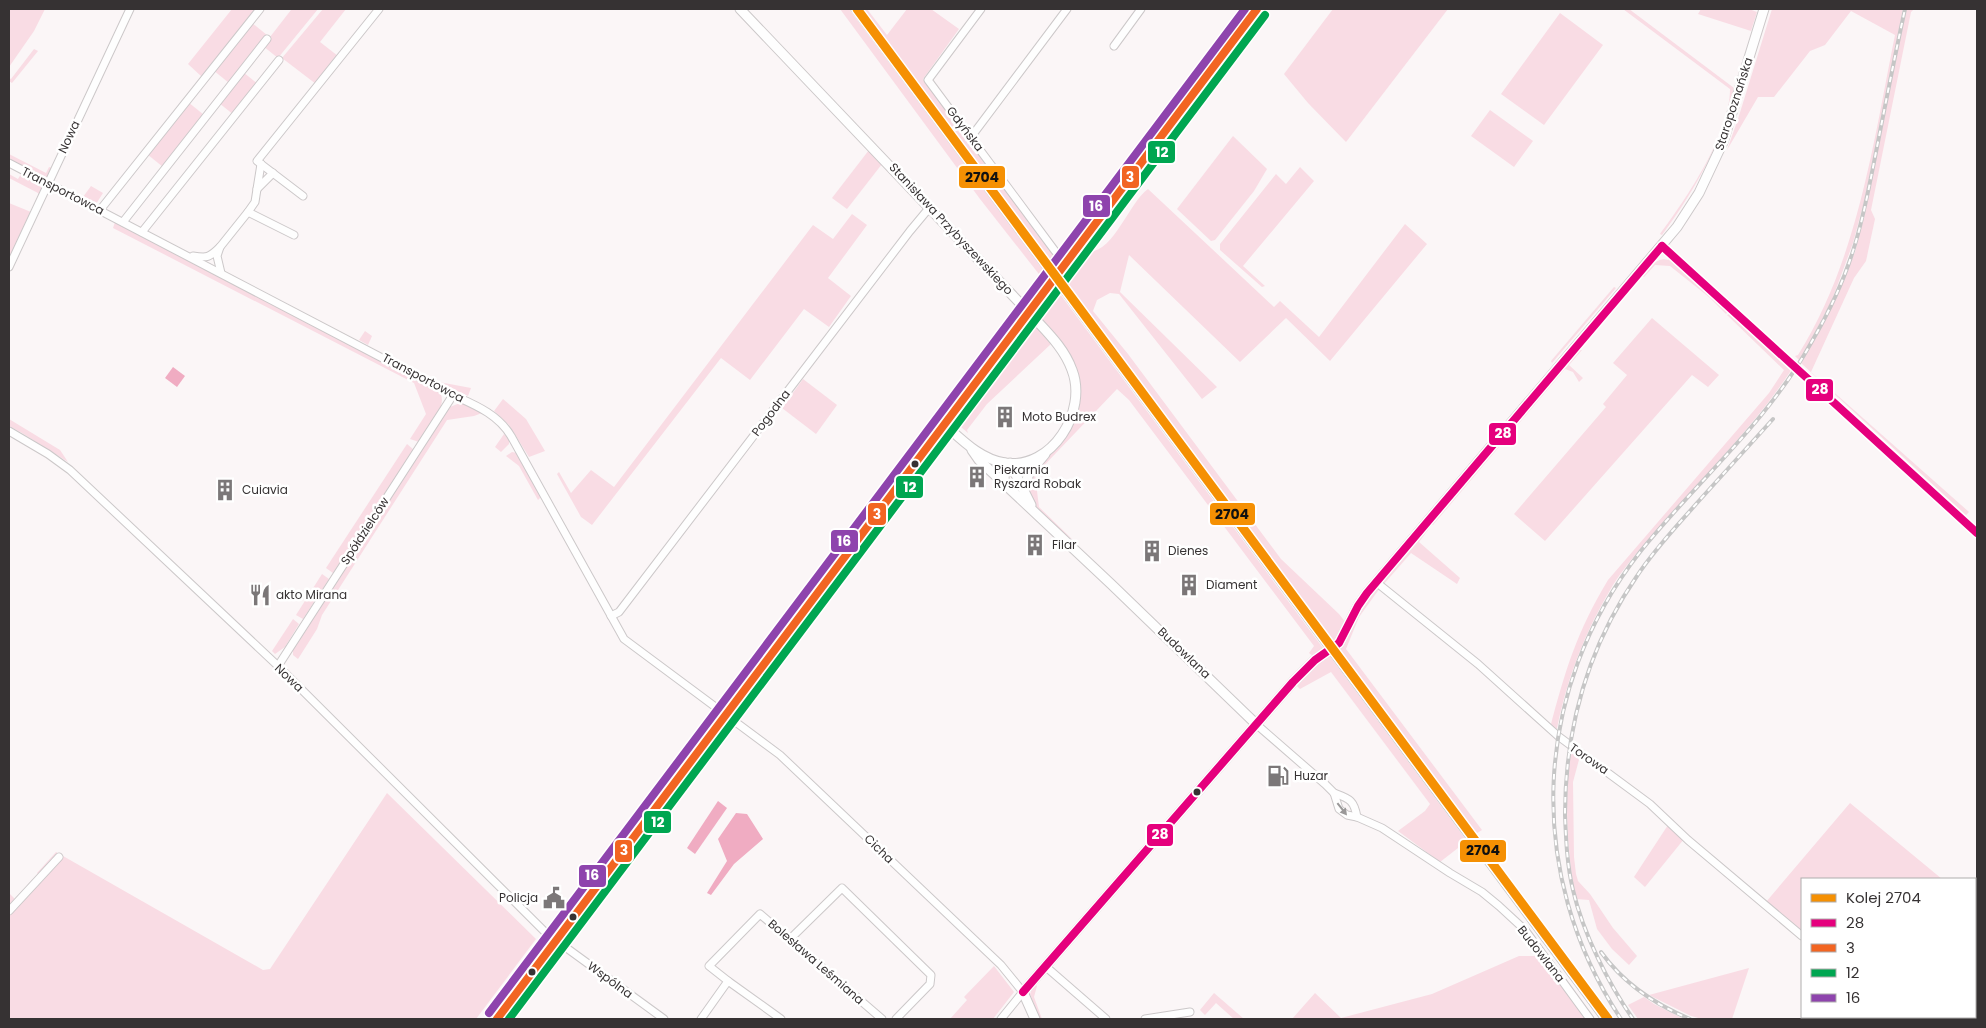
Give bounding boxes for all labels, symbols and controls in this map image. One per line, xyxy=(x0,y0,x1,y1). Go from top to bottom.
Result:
street label: Staropoznańska xyxy=(1710,55,1757,153)
street label: Gdyńska xyxy=(943,103,988,155)
street label: Nowa xyxy=(54,118,83,156)
line badge: 12 xyxy=(1147,140,1176,164)
text: 12 xyxy=(1155,142,1169,162)
street label: Stanisława Przybyszewskiego xyxy=(886,159,1017,299)
street label: Transportowca xyxy=(19,162,107,219)
line badge: 2704 xyxy=(958,165,1006,189)
line badge: 3 xyxy=(1121,165,1140,189)
text: 2704 xyxy=(965,167,999,187)
text: 3 xyxy=(1126,167,1134,187)
line badge: 16 xyxy=(1082,194,1111,218)
text: 16 xyxy=(1089,196,1103,216)
street label: Transportowca xyxy=(379,349,467,406)
line badge: 28 xyxy=(1805,378,1834,402)
text: 28 xyxy=(1811,379,1829,399)
street label: Pogodna xyxy=(747,386,794,440)
building icon: Moto Budrex xyxy=(992,404,1018,430)
place label: Moto Budrex xyxy=(1022,408,1096,425)
line badge: 28 xyxy=(1488,422,1517,446)
text: 28 xyxy=(1494,423,1512,443)
unlabelled marker xyxy=(910,459,920,469)
place label: Piekarnia Ryszard Robak xyxy=(994,461,1082,492)
building icon: Piekarnia Ryszard Robak xyxy=(964,464,990,490)
line badge: 12 xyxy=(895,475,924,499)
building icon: Cuiavia xyxy=(212,477,238,503)
text: 12 xyxy=(903,477,917,497)
place label: Cuiavia xyxy=(242,481,288,498)
street label: Spółdzielców xyxy=(336,493,393,568)
line badge: 3 xyxy=(867,502,887,526)
line badge: 2704 xyxy=(1209,502,1256,526)
text: 3 xyxy=(873,504,881,524)
text: 2704 xyxy=(1215,504,1249,524)
line badge: 16 xyxy=(830,529,859,553)
text: 16 xyxy=(837,531,851,551)
building icon: Filar xyxy=(1022,532,1048,558)
place label: Filar xyxy=(1052,536,1077,553)
building icon: Dienes xyxy=(1139,538,1165,564)
place label: Dienes xyxy=(1168,542,1208,559)
building icon: Diament xyxy=(1176,572,1202,598)
place label: Diament xyxy=(1206,576,1257,593)
restaurant icon: akto Mirana xyxy=(247,582,273,608)
place label: akto Mirana xyxy=(276,586,347,603)
street label: Budowlana xyxy=(1154,623,1215,682)
street label: Nowa xyxy=(271,660,308,696)
street label: Torowa xyxy=(1566,739,1612,778)
fuel station icon: Huzar xyxy=(1265,763,1291,789)
place label: Huzar xyxy=(1294,767,1329,784)
unlabelled marker xyxy=(1192,787,1202,797)
one-way arrow xyxy=(1337,802,1347,815)
line badge: 12 xyxy=(643,810,672,834)
text: 12 xyxy=(651,812,665,832)
line badge: 28 xyxy=(1146,823,1174,847)
text: 28 xyxy=(1151,824,1169,844)
street label: Cicha xyxy=(861,830,898,867)
line badge: 3 xyxy=(614,839,633,863)
line badge: 2704 xyxy=(1459,839,1507,863)
text: 3 xyxy=(620,840,628,860)
text: 2704 xyxy=(1466,840,1500,860)
line badge: 16 xyxy=(578,864,607,888)
text: 16 xyxy=(585,865,599,885)
legend xyxy=(1801,878,1976,1018)
public building icon: Policja xyxy=(541,885,567,911)
text: Kolej 2704 xyxy=(1846,887,1921,908)
place label: Policja xyxy=(499,889,538,906)
unlabelled marker xyxy=(568,912,578,922)
text: 28 xyxy=(1846,912,1864,933)
street label: Bolesława Leśmiana xyxy=(765,915,868,1008)
street label: Budowlana xyxy=(1514,922,1569,986)
text: 3 xyxy=(1846,937,1855,958)
street label: Wspólna xyxy=(584,957,637,1002)
text: 12 xyxy=(1846,962,1859,983)
unlabelled marker xyxy=(527,967,537,977)
text: 16 xyxy=(1846,987,1860,1008)

